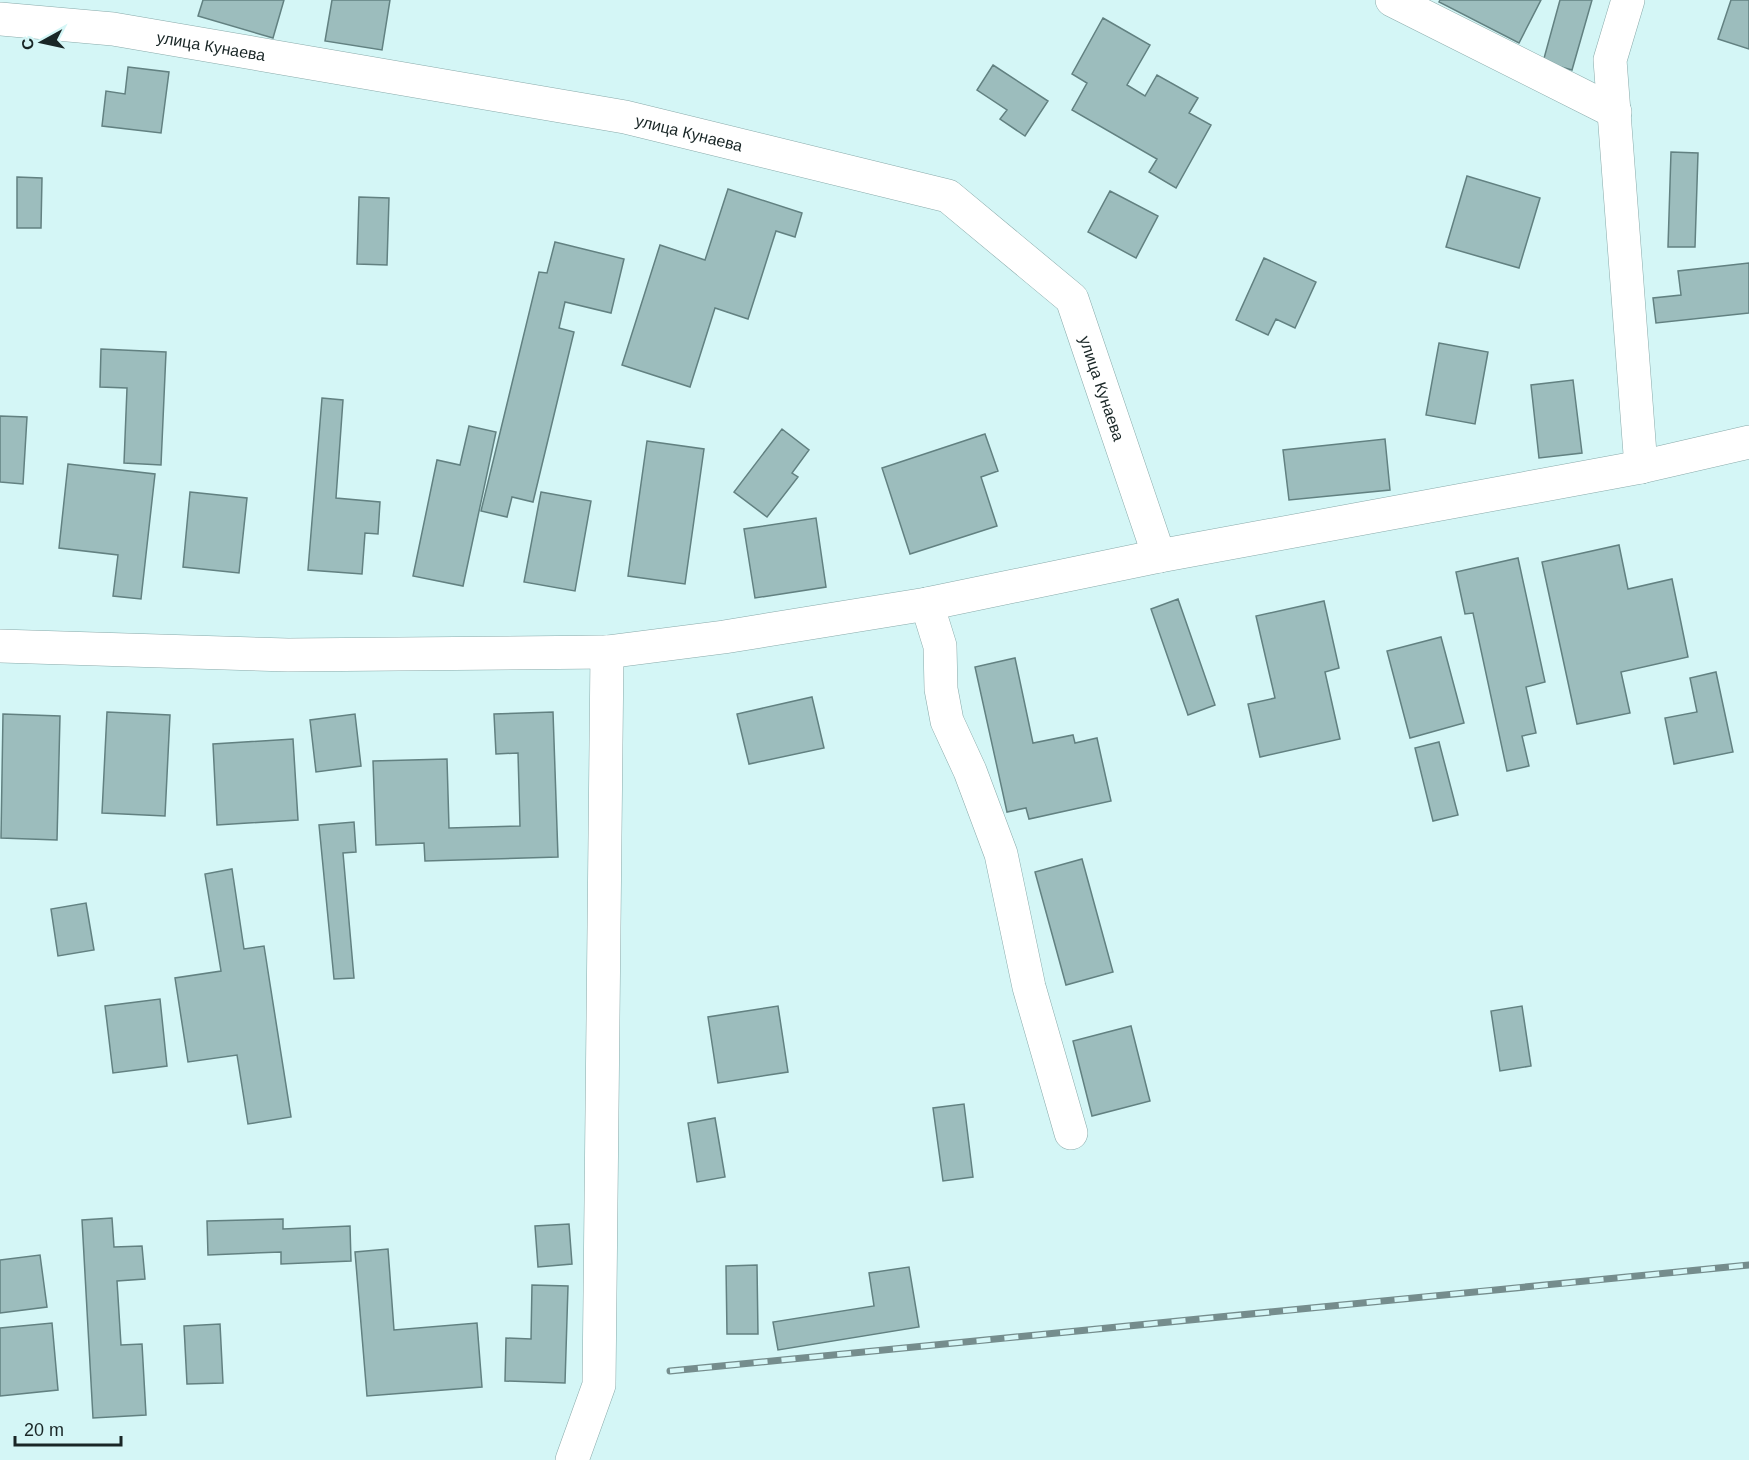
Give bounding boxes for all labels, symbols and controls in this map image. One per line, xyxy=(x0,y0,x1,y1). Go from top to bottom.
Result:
north arrow xyxy=(12,12,72,72)
street label: улица Кунаева xyxy=(156,29,267,64)
text: С xyxy=(18,37,37,51)
street label: улица Кунаева xyxy=(634,112,744,154)
street label: улица Кунаева xyxy=(1076,334,1127,443)
scale bar xyxy=(15,1409,122,1447)
text: 20 m xyxy=(24,1420,64,1440)

